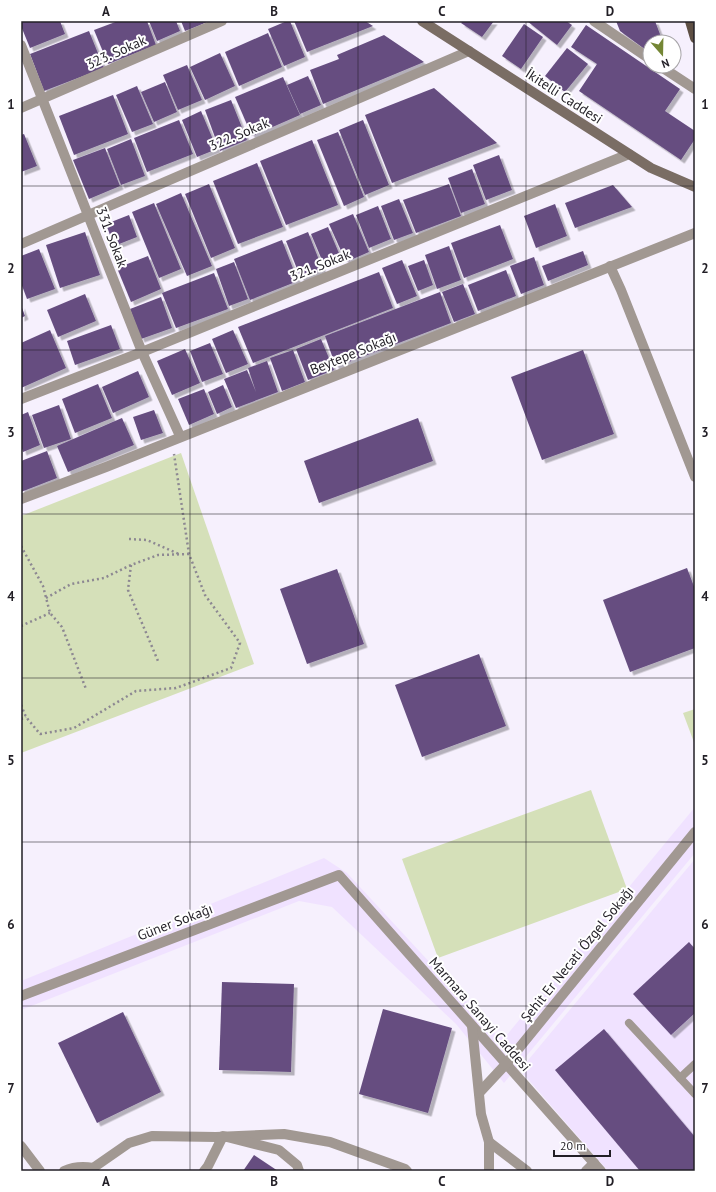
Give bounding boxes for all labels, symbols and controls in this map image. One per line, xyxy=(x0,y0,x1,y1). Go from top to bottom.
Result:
text: A xyxy=(102,3,110,20)
text: B xyxy=(270,3,278,20)
text: C xyxy=(438,3,446,20)
text: D xyxy=(606,3,614,20)
street label: 323. Sokak xyxy=(83,31,149,73)
north arrow xyxy=(642,34,682,74)
text: N xyxy=(660,56,671,71)
street label: İkitelli Caddesi xyxy=(522,64,606,128)
text: 1 xyxy=(7,96,15,113)
text: 1 xyxy=(701,96,709,113)
street label: 322. Sokak xyxy=(206,113,272,155)
street label: 331. Sokak xyxy=(92,204,132,270)
street label: 321. Sokak xyxy=(287,245,353,285)
text: 2 xyxy=(7,260,15,277)
text: 2 xyxy=(701,260,709,277)
street label: Beytepe Sokağı xyxy=(307,328,399,378)
text: 3 xyxy=(7,424,15,441)
text: 3 xyxy=(701,424,709,441)
text: 4 xyxy=(7,588,15,605)
text: 4 xyxy=(701,588,709,605)
text: 5 xyxy=(7,752,15,769)
text: 5 xyxy=(701,752,709,769)
street label: Şehit Er Necati Özgel Sokağı xyxy=(517,882,637,1026)
street label: Güner Sokağı xyxy=(135,899,215,945)
text: 6 xyxy=(7,916,15,933)
text: 6 xyxy=(701,916,709,933)
street label: Marmara Sanayi Caddesi xyxy=(425,953,535,1075)
text: 7 xyxy=(7,1080,15,1097)
text: 7 xyxy=(701,1080,709,1097)
scale bar xyxy=(554,1132,610,1158)
text: 20 m xyxy=(560,1138,586,1153)
text: A xyxy=(102,1173,110,1190)
text: B xyxy=(270,1173,278,1190)
text: C xyxy=(438,1173,446,1190)
text: D xyxy=(606,1173,614,1190)

